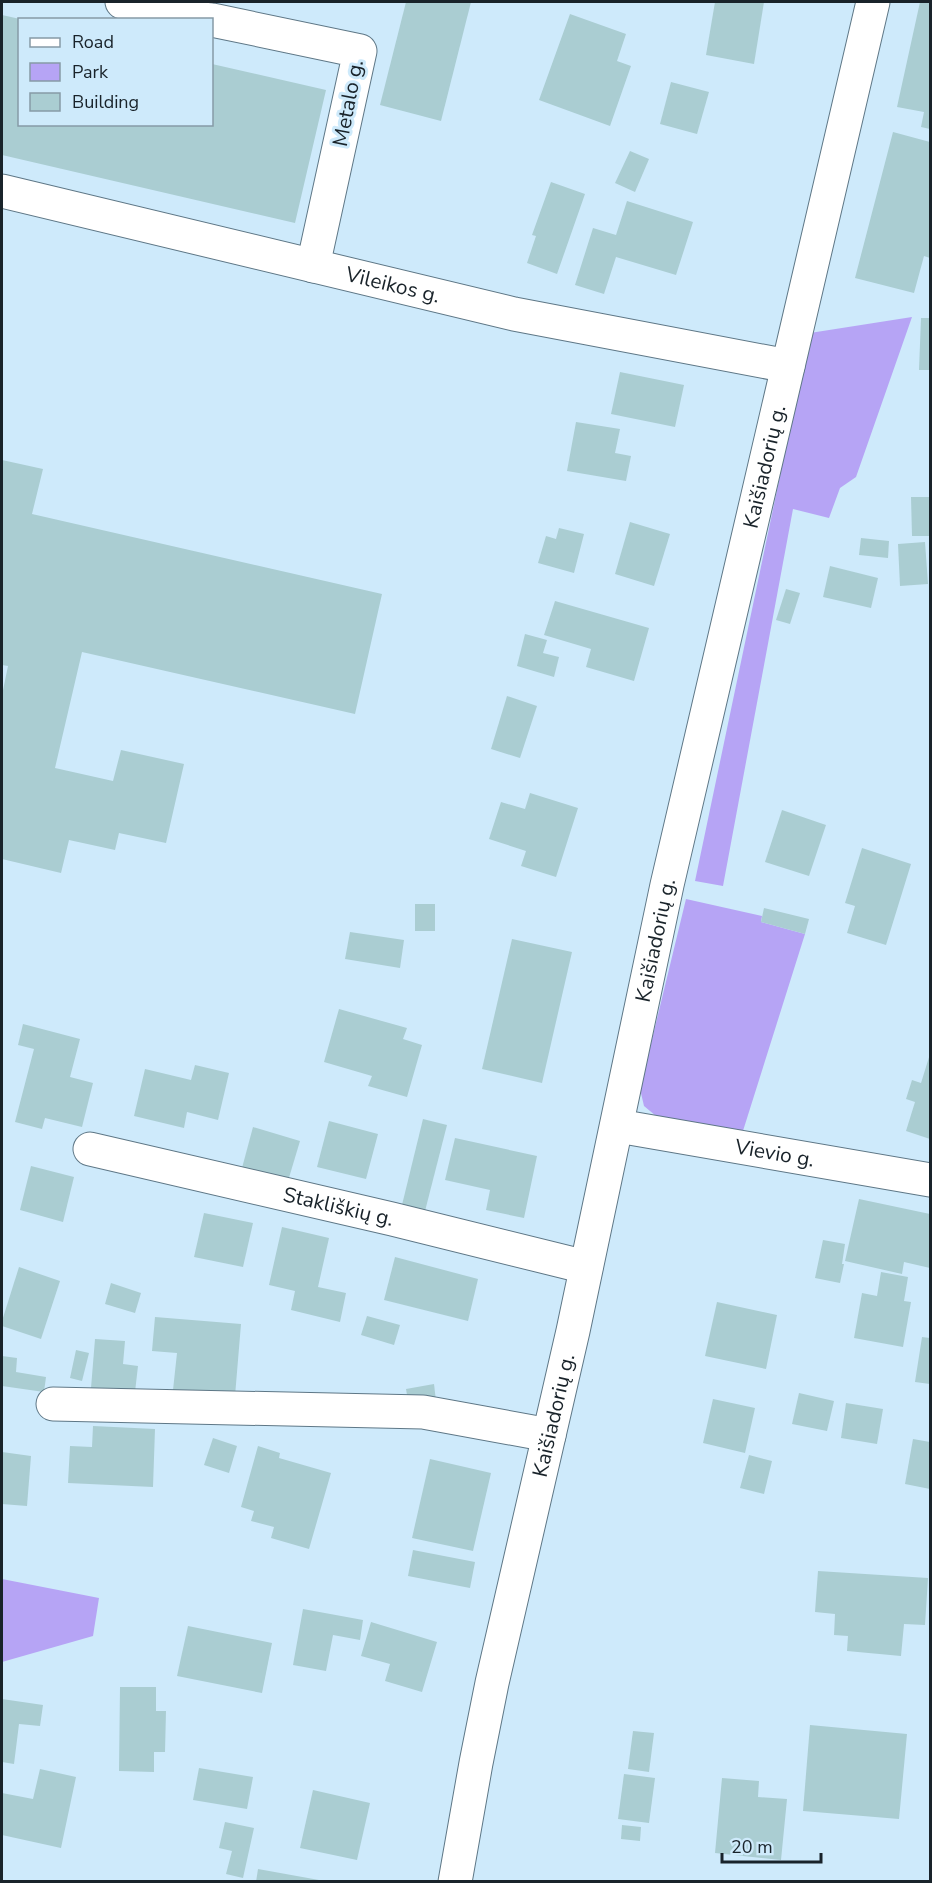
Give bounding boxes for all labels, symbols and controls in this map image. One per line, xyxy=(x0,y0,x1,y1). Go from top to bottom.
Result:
legend xyxy=(18,18,213,126)
text: Road xyxy=(72,30,114,54)
street label: Metalo g. xyxy=(326,57,370,149)
text: Park xyxy=(72,60,109,84)
text: Building xyxy=(72,90,139,114)
street label: Vileikos g. xyxy=(342,260,443,310)
street label: Kaišiadorių g. xyxy=(737,402,793,531)
street label: Kaišiadorių g. xyxy=(629,875,682,1005)
street label: Vievio g. xyxy=(732,1132,817,1174)
street label: Stakliškių g. xyxy=(280,1180,397,1233)
street label: Kaišiadorių g. xyxy=(526,1351,581,1480)
scale bar xyxy=(722,1826,821,1864)
text: 20 m xyxy=(731,1835,773,1859)

